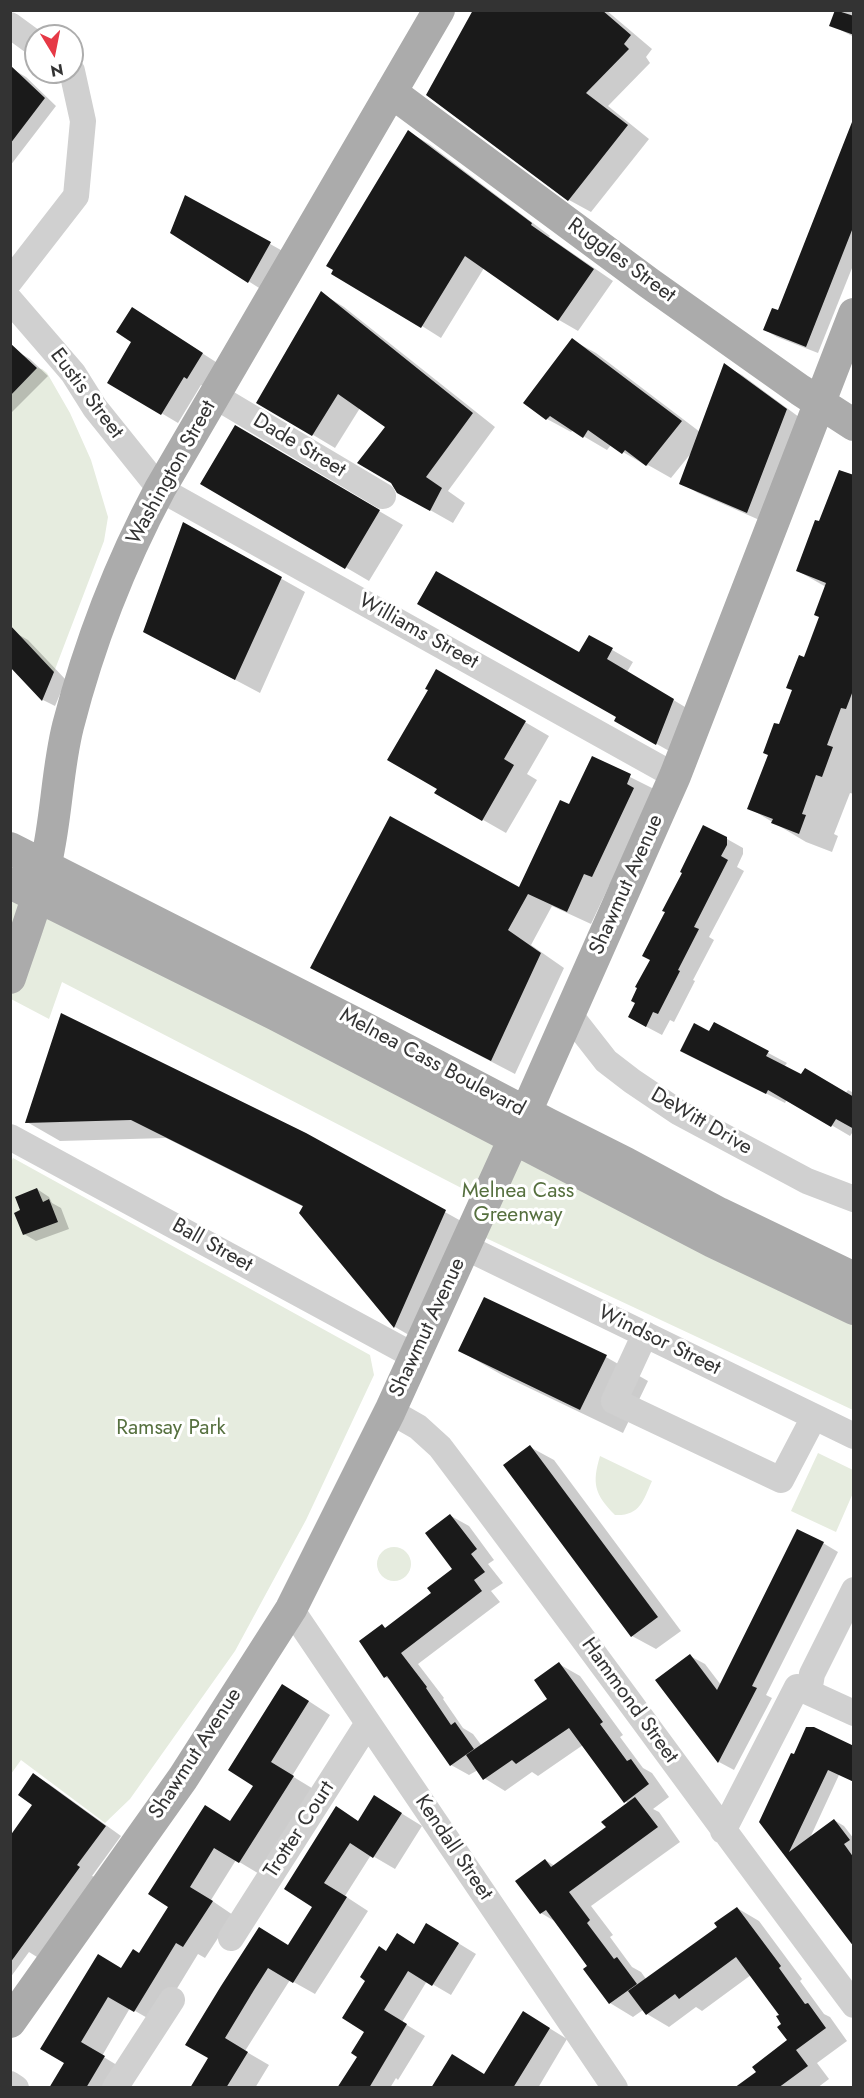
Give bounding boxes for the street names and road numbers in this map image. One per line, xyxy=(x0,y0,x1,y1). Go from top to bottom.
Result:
street label: Ruggles Street xyxy=(562,213,680,309)
street label: Eustis Street xyxy=(44,344,128,444)
street label: Washington Street xyxy=(122,397,222,549)
street label: Dade Street xyxy=(248,409,350,483)
street label: Williams Street xyxy=(354,589,482,675)
street label: Shawmut Avenue xyxy=(585,811,669,959)
street label: Melnea Cass Boulevard xyxy=(335,1003,529,1123)
street label: DeWitt Drive xyxy=(646,1083,756,1161)
street label: Ball Street xyxy=(167,1214,257,1278)
street label: Shawmut Avenue xyxy=(385,1254,471,1402)
street label: Windsor Street xyxy=(594,1301,724,1381)
street label: Hammond Street xyxy=(575,1633,683,1769)
street label: Shawmut Avenue xyxy=(144,1684,248,1824)
street label: Trotter Court xyxy=(259,1777,341,1883)
street label: Kendall Street xyxy=(409,1791,497,1905)

